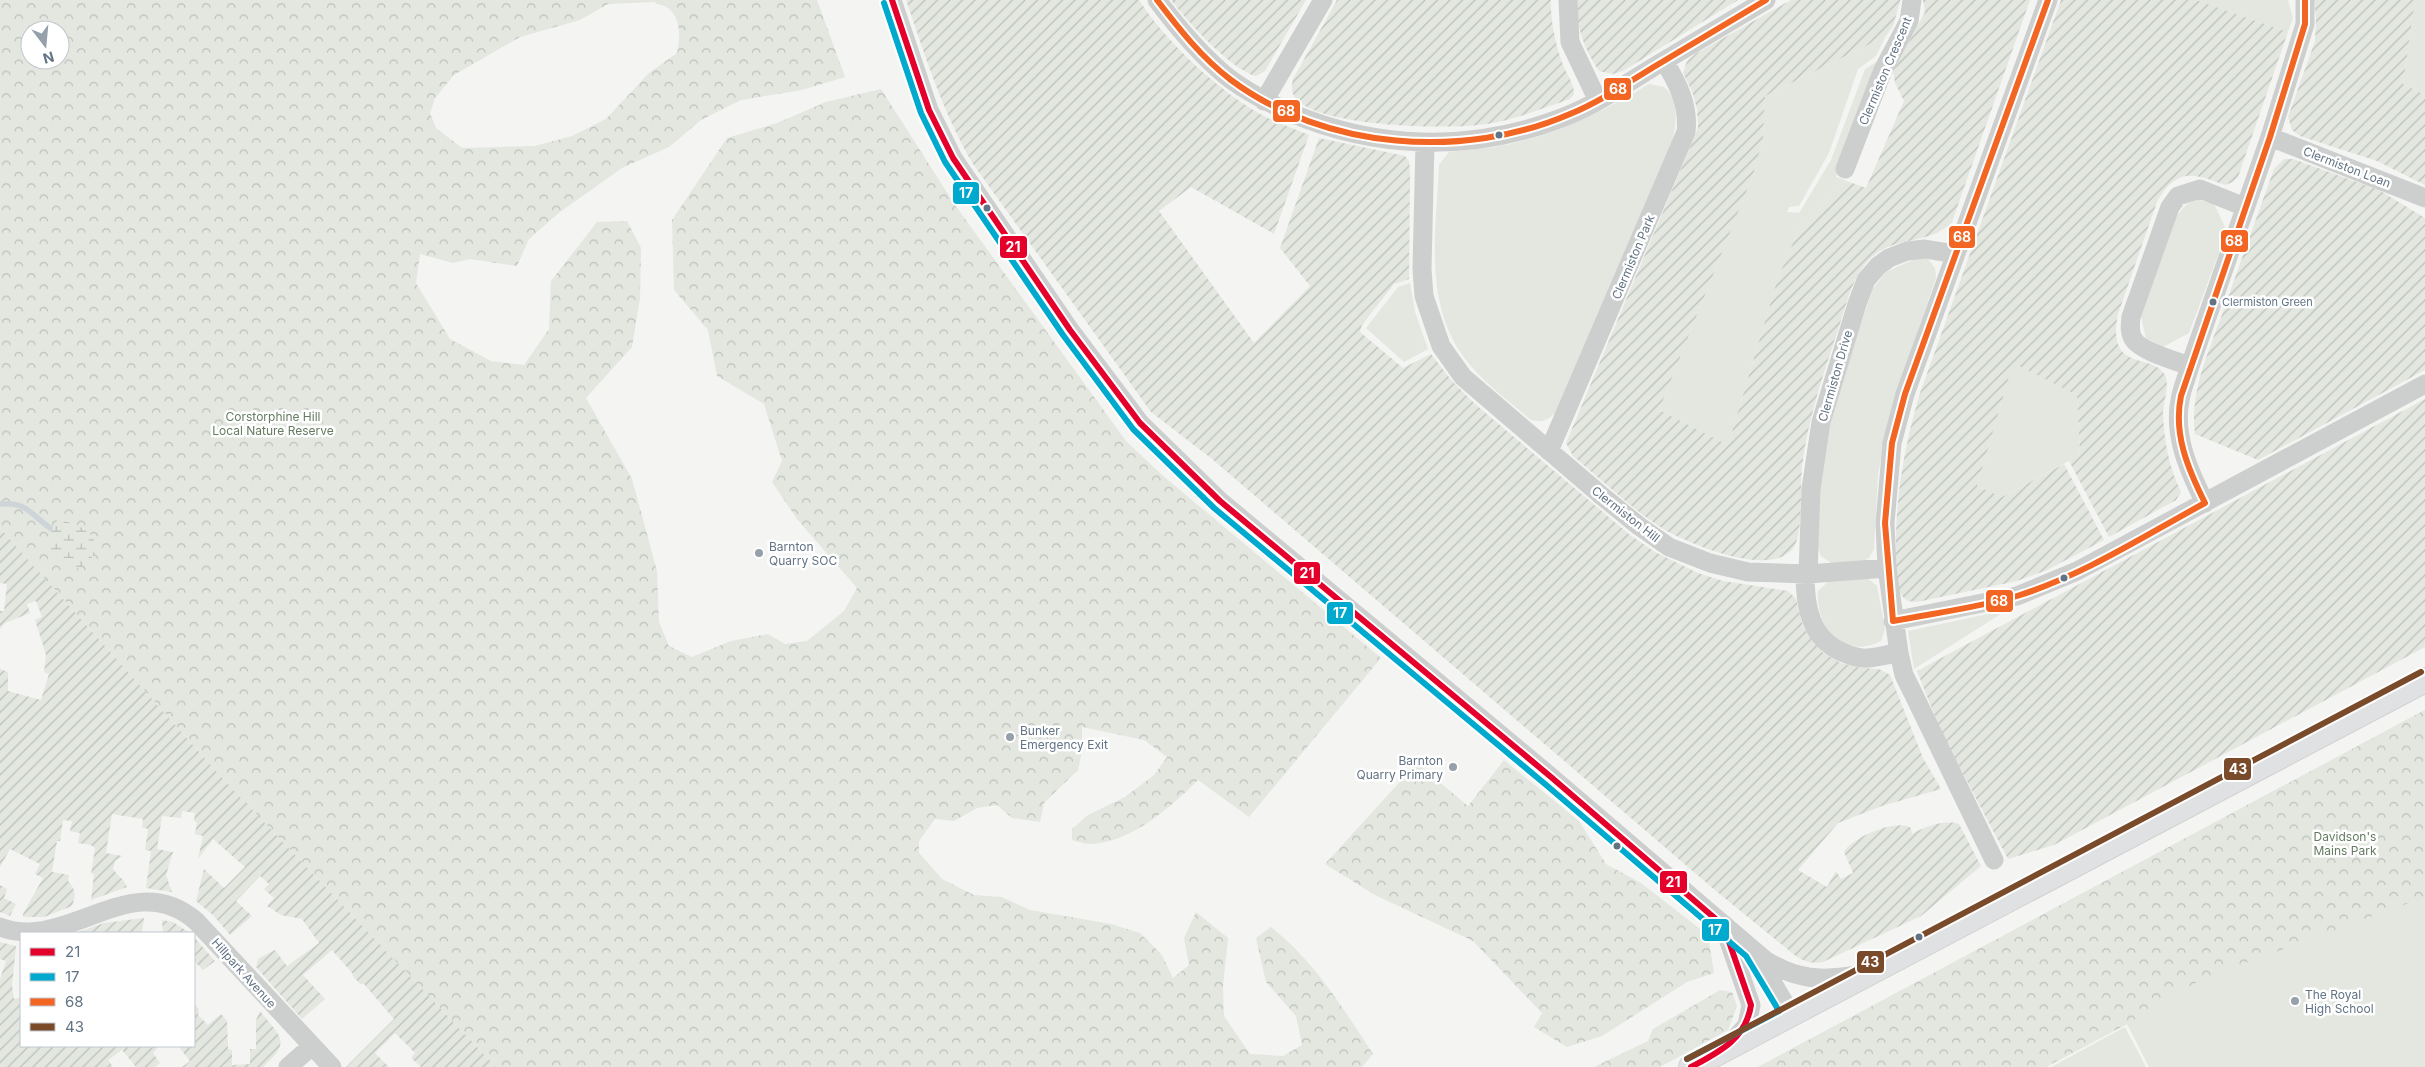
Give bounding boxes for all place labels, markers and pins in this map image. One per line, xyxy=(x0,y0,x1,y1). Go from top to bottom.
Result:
unlabelled marker xyxy=(1494,130,1504,140)
unlabelled marker xyxy=(982,203,992,213)
place label: Clermiston Green xyxy=(2222,295,2313,309)
marker: Clermiston Green xyxy=(2208,297,2218,307)
place label: Barnton Quarry SOC xyxy=(769,539,837,568)
marker: Barnton Quarry SOC xyxy=(753,547,765,559)
unlabelled marker xyxy=(2059,573,2069,583)
place label: Bunker Emergency Exit xyxy=(1020,723,1108,752)
marker: Bunker Emergency Exit xyxy=(1004,731,1016,743)
place label: Barnton Quarry Primary xyxy=(1356,753,1443,782)
marker: Barnton Quarry Primary xyxy=(1447,761,1459,773)
unlabelled marker xyxy=(1612,841,1622,851)
unlabelled marker xyxy=(1914,932,1924,942)
place label: The Royal High School xyxy=(2305,987,2374,1016)
marker: The Royal High School xyxy=(2289,995,2301,1007)

